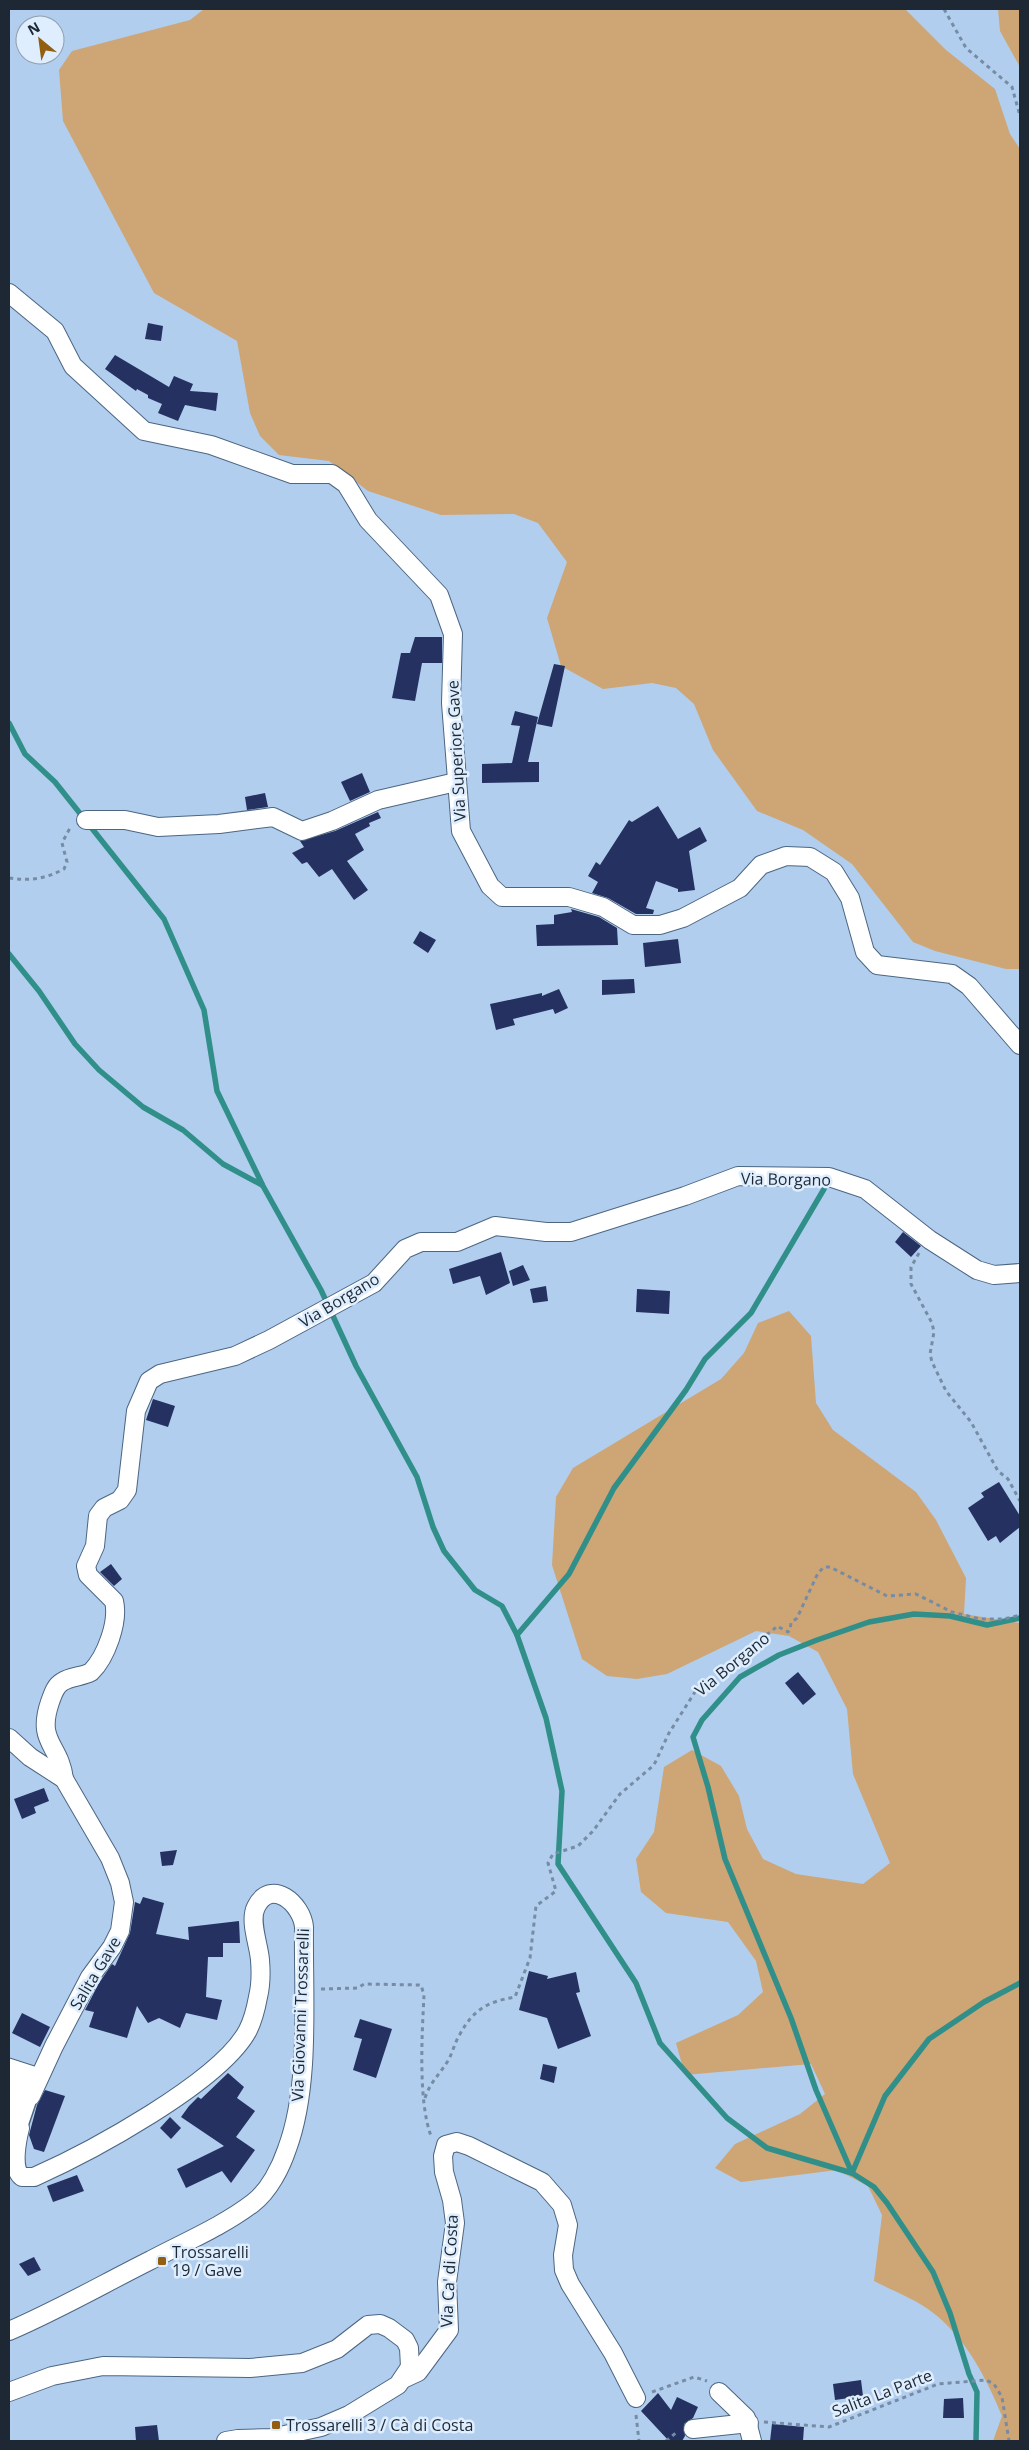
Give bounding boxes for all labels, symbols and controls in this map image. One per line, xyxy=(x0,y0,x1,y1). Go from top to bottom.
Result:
north arrow xyxy=(15,15,65,65)
text: N xyxy=(24,17,43,39)
street label: Via Superiore Gave xyxy=(441,680,471,822)
street label: Via Borgano xyxy=(741,1167,831,1191)
street label: Via Borgano xyxy=(295,1267,383,1333)
street label: Via Borgano xyxy=(690,1627,774,1701)
street label: Via Giovanni Trossarelli xyxy=(286,1928,314,2102)
street label: Salita Gave xyxy=(64,1932,126,2014)
street label: Via Ca' di Costa xyxy=(435,2214,463,2328)
place label: Trossarelli 19 / Gave xyxy=(172,2241,249,2281)
marker: Trossarelli 19 / Gave xyxy=(156,2255,168,2267)
street label: Salita La Parte xyxy=(829,2364,935,2422)
place label: Trossarelli 3 / Cà di Costa xyxy=(286,2414,473,2436)
marker: Trossarelli 3 / Cà di Costa xyxy=(270,2419,282,2431)

